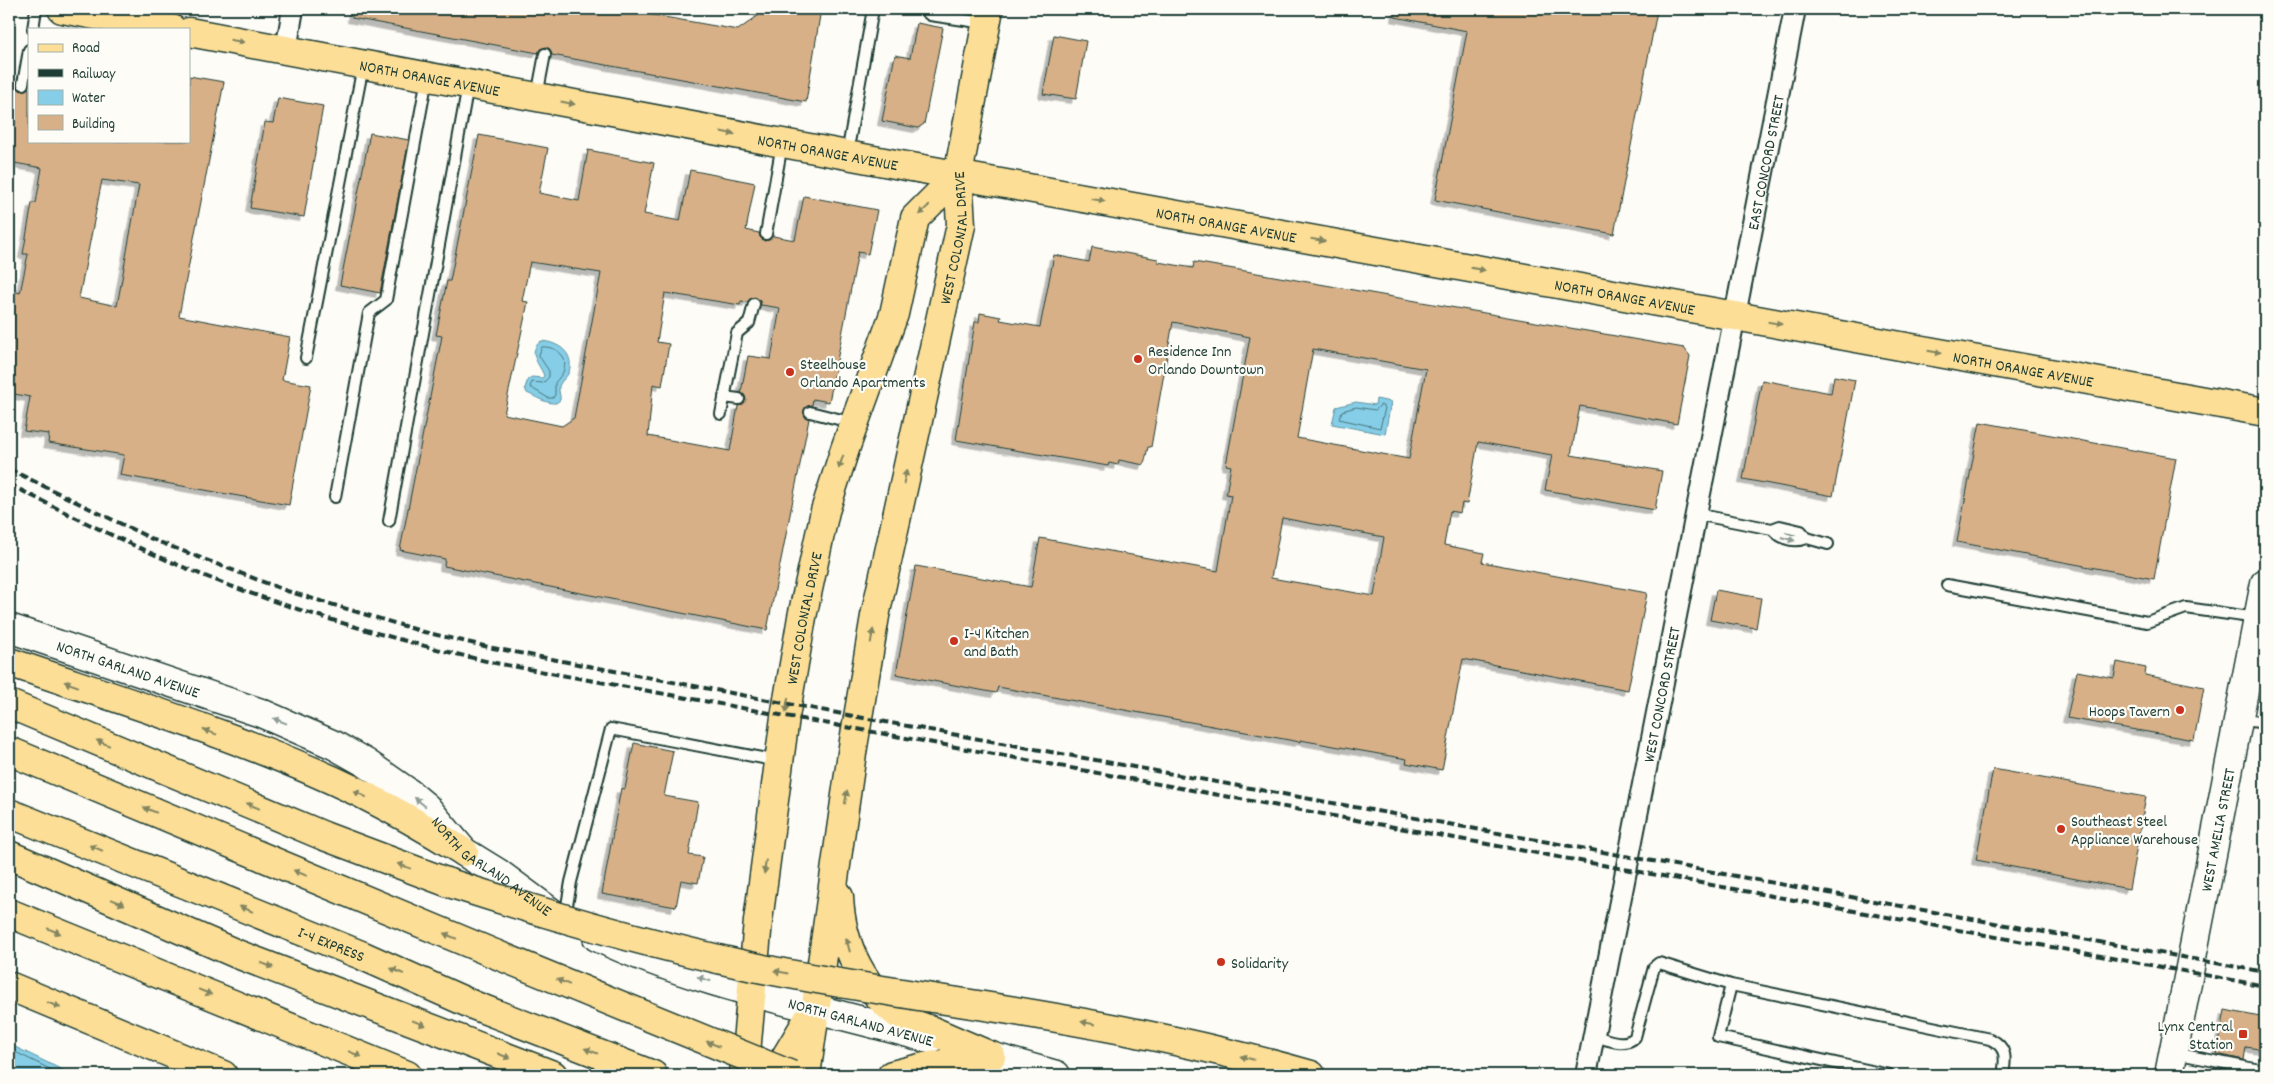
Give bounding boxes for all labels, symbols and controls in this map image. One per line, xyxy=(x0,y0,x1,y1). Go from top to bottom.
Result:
legend xyxy=(28,28,190,142)
one-way arrow xyxy=(229,37,245,45)
text: Road xyxy=(72,38,100,60)
street label: NORTH ORANGE AVENUE xyxy=(357,55,502,104)
text: Railway xyxy=(72,64,116,86)
text: Water xyxy=(72,88,106,110)
street label: EAST CONCORD STREET xyxy=(1743,93,1792,232)
one-way arrow xyxy=(561,99,577,107)
text: Building xyxy=(72,114,115,136)
one-way arrow xyxy=(721,129,737,137)
street label: NORTH ORANGE AVENUE xyxy=(755,130,900,178)
street label: WEST COLONIAL DRIVE xyxy=(935,170,975,307)
one-way arrow xyxy=(1091,196,1107,204)
street label: NORTH ORANGE AVENUE xyxy=(1154,202,1299,251)
one-way arrow xyxy=(919,204,931,216)
one-way arrow xyxy=(1310,236,1326,244)
one-way arrow xyxy=(1470,265,1486,273)
street label: NORTH ORANGE AVENUE xyxy=(1552,275,1697,323)
one-way arrow xyxy=(1768,319,1784,327)
place label: Residence Inn Orlando Downtown xyxy=(1148,341,1264,382)
street label: NORTH ORANGE AVENUE xyxy=(1951,347,2096,395)
one-way arrow xyxy=(1928,348,1943,356)
marker: Residence Inn Orlando Downtown xyxy=(1132,353,1144,365)
place label: Steelhouse Orlando Apartments xyxy=(800,354,926,395)
marker: Steelhouse Orlando Apartments xyxy=(784,366,796,378)
one-way arrow xyxy=(837,454,844,469)
one-way arrow xyxy=(901,470,909,485)
one-way arrow xyxy=(1781,535,1796,543)
street label: WEST COLONIAL DRIVE xyxy=(782,550,830,686)
place label: I-4 Kitchen and Bath xyxy=(964,623,1029,664)
street label: WEST CONCORD STREET xyxy=(1639,624,1688,764)
one-way arrow xyxy=(868,628,876,644)
marker: I-4 Kitchen and Bath xyxy=(948,635,960,647)
street label: NORTH GARLAND AVENUE xyxy=(53,636,203,706)
one-way arrow xyxy=(64,680,79,687)
one-way arrow xyxy=(782,698,790,714)
place label: Hoops Tavern xyxy=(2089,701,2170,724)
marker: Hoops Tavern xyxy=(2174,704,2186,716)
one-way arrow xyxy=(272,717,287,725)
one-way arrow xyxy=(202,728,217,736)
one-way arrow xyxy=(96,739,110,747)
street label: WEST AMELIA STREET xyxy=(2196,766,2243,894)
one-way arrow xyxy=(842,789,850,805)
one-way arrow xyxy=(353,790,367,798)
one-way arrow xyxy=(413,797,426,808)
one-way arrow xyxy=(246,802,260,810)
one-way arrow xyxy=(142,806,157,814)
place label: Southeast Steel Appliance Warehouse xyxy=(2071,811,2198,852)
street label: NORTH GARLAND AVENUE xyxy=(425,812,556,923)
marker: Southeast Steel Appliance Warehouse xyxy=(2055,823,2067,835)
one-way arrow xyxy=(88,844,103,851)
one-way arrow xyxy=(761,859,769,875)
one-way arrow xyxy=(396,862,411,869)
one-way arrow xyxy=(293,868,307,876)
one-way arrow xyxy=(111,898,126,906)
one-way arrow xyxy=(239,904,253,912)
street label: I-4 EXPRESS xyxy=(294,922,368,969)
one-way arrow xyxy=(47,927,62,935)
one-way arrow xyxy=(443,931,457,939)
one-way arrow xyxy=(844,938,852,953)
place label: Solidarity xyxy=(1231,953,1289,976)
marker: Solidarity xyxy=(1215,956,1227,968)
one-way arrow xyxy=(260,962,275,969)
one-way arrow xyxy=(390,966,404,974)
one-way arrow xyxy=(772,968,788,976)
one-way arrow xyxy=(696,975,711,982)
one-way arrow xyxy=(555,978,570,986)
one-way arrow xyxy=(197,989,212,997)
street label: NORTH GARLAND AVENUE xyxy=(785,993,936,1054)
one-way arrow xyxy=(47,1001,61,1009)
place label: Lynx Central Station xyxy=(2157,1016,2233,1057)
one-way arrow xyxy=(1080,1018,1096,1026)
one-way arrow xyxy=(412,1020,427,1027)
marker: Lynx Central Station xyxy=(2237,1028,2249,1040)
one-way arrow xyxy=(706,1039,720,1047)
one-way arrow xyxy=(583,1047,598,1055)
one-way arrow xyxy=(348,1050,362,1058)
one-way arrow xyxy=(497,1052,511,1060)
one-way arrow xyxy=(1239,1054,1254,1062)

